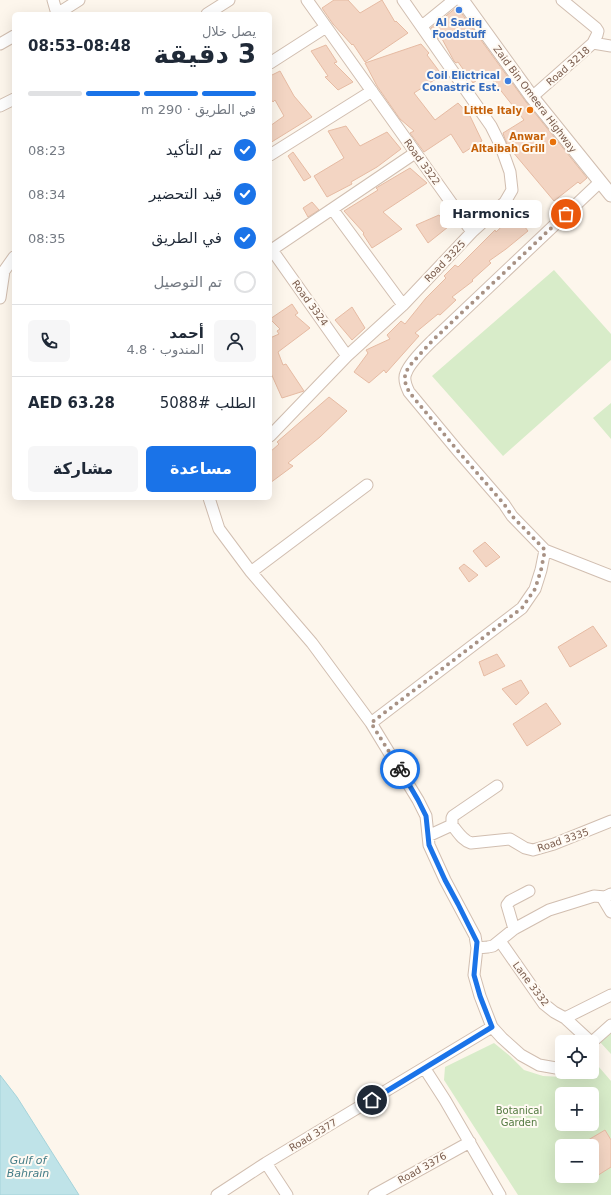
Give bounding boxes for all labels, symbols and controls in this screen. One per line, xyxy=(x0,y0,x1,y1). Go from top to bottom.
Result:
marker: Al Sadiq Foodstuff xyxy=(454,5,464,15)
place label: Al Sadiq Foodstuff xyxy=(432,17,487,40)
text: يصل خلال xyxy=(202,24,256,39)
text: 08:48–08:53 xyxy=(28,37,131,55)
text: 3 دقيقة xyxy=(153,39,256,69)
street label: Zaid Bin Omeera Highway xyxy=(491,43,579,155)
street label: Road 3218 xyxy=(544,44,592,88)
place label: Coil Elictrical Conastric Est. xyxy=(422,70,500,93)
marker: Coil Elictrical Conastric Est. xyxy=(503,76,513,86)
text: في الطريق · 290 m xyxy=(141,102,256,117)
place label: Little Italy xyxy=(464,105,522,116)
marker: Little Italy xyxy=(525,105,535,115)
place label: Anwar Altaibah Grill xyxy=(471,131,545,154)
street label: Road 3322 xyxy=(402,137,442,187)
marker: Anwar Altaibah Grill xyxy=(548,137,558,147)
icon: check xyxy=(234,139,256,161)
text: تم التأكيد xyxy=(166,141,222,159)
text: 08:23 xyxy=(28,143,65,158)
icon: check xyxy=(234,183,256,205)
text: قيد التحضير xyxy=(149,185,222,203)
text: 08:34 xyxy=(28,187,65,202)
pin xyxy=(549,197,583,231)
callout: Harmonics xyxy=(440,200,542,228)
icon: bag xyxy=(555,203,577,225)
text: Harmonics xyxy=(452,206,530,221)
icon: check xyxy=(234,227,256,249)
text: في الطريق xyxy=(152,229,222,247)
text: 08:35 xyxy=(28,231,65,246)
street label: Road 3325 xyxy=(422,238,468,284)
text: تم التوصيل xyxy=(153,273,222,291)
street label: Road 3324 xyxy=(290,278,330,328)
button: phone xyxy=(28,320,70,362)
button: person xyxy=(214,320,256,362)
text: أحمد xyxy=(169,324,204,342)
text: المندوب · 4.8 xyxy=(127,342,204,357)
text: AED 63.28 xyxy=(28,394,115,412)
text: الطلب #5088 xyxy=(160,394,256,412)
button: مشاركة xyxy=(28,446,138,492)
button: مساعدة xyxy=(146,446,256,492)
courier xyxy=(380,749,420,789)
icon: bike xyxy=(389,758,411,780)
street label: Road 3335 xyxy=(536,826,590,854)
street label: Lane 3332 xyxy=(511,960,551,1008)
map controls xyxy=(555,1035,599,1183)
button: locate xyxy=(555,1035,599,1079)
pin xyxy=(355,1083,389,1117)
button: + xyxy=(555,1087,599,1131)
icon: home xyxy=(361,1089,383,1111)
park label: Botanical Garden xyxy=(496,1105,542,1128)
street label: Road 3377 xyxy=(287,1116,339,1154)
button: − xyxy=(555,1139,599,1183)
street label: Road 3376 xyxy=(396,1150,448,1186)
water label: Gulf of Bahrain xyxy=(7,1154,49,1180)

